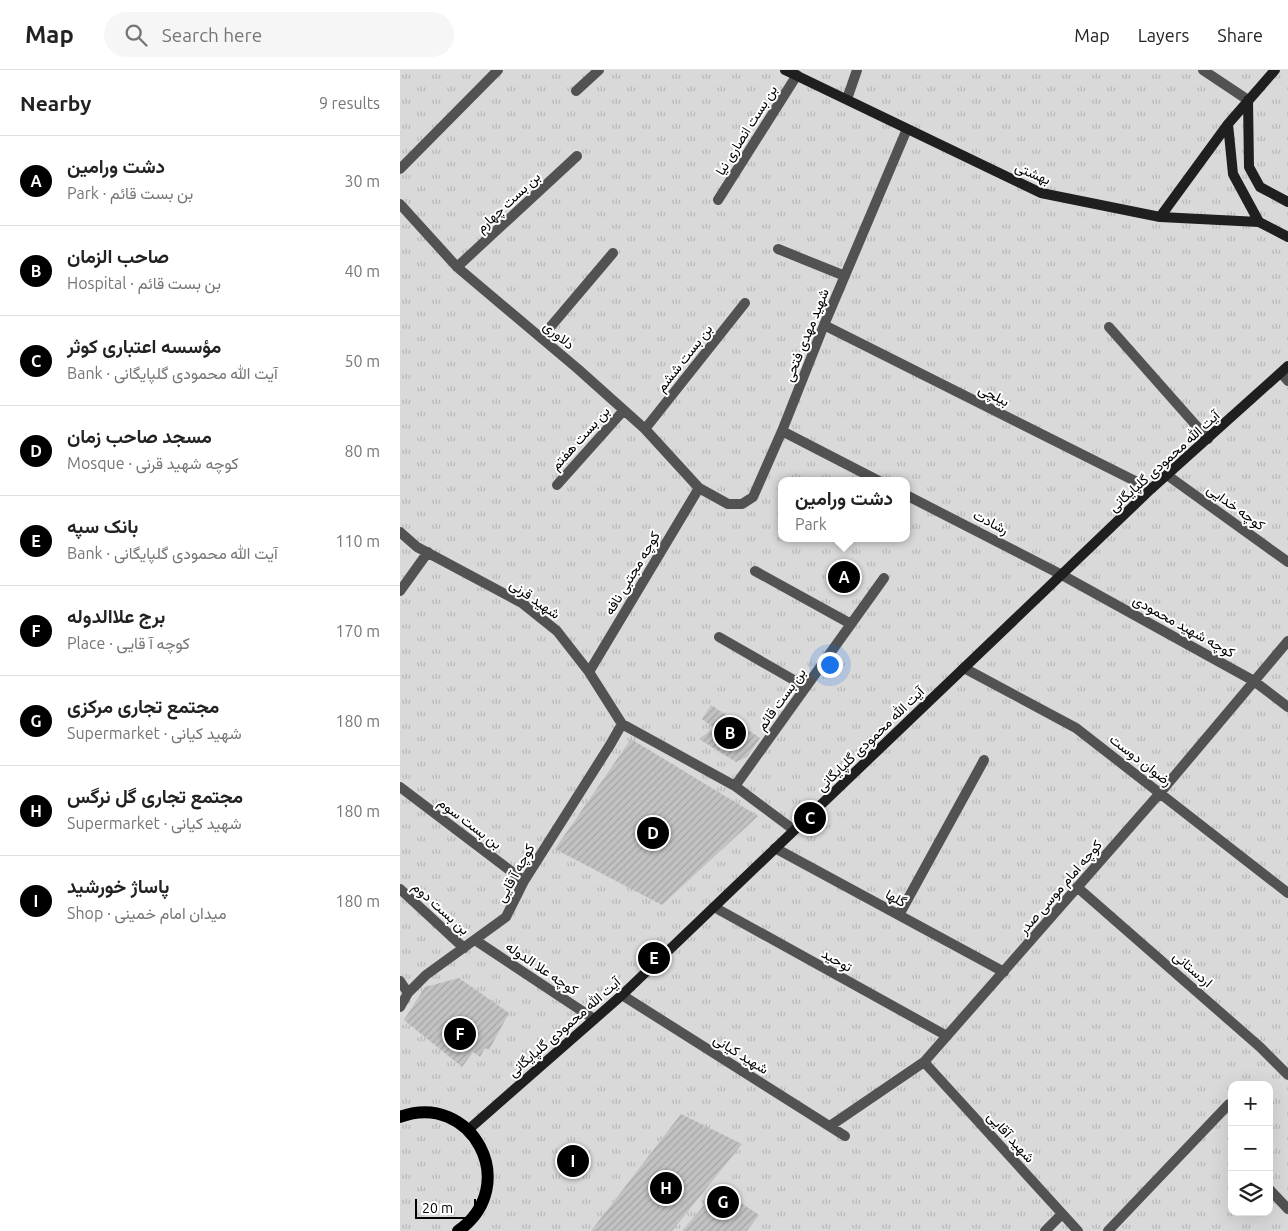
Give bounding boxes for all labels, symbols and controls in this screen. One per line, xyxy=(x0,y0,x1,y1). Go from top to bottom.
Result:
search box xyxy=(104,12,454,57)
text: Map xyxy=(25,21,74,48)
icon: search xyxy=(122,21,150,49)
text: Search here xyxy=(162,24,262,46)
text: Map xyxy=(1074,25,1110,45)
text: Layers xyxy=(1138,25,1189,45)
text: Share xyxy=(1217,25,1263,45)
street label: بن بست انصاری نیا xyxy=(712,82,781,179)
text: Nearby xyxy=(20,91,91,115)
text: 9 results xyxy=(319,94,380,112)
text: دشت ورامین xyxy=(67,155,165,177)
street label: بهشتی xyxy=(1012,158,1053,189)
street label: بن بست چهارم xyxy=(473,168,545,237)
text: A xyxy=(30,172,42,190)
text: 30 m xyxy=(344,172,380,190)
text: Park · بن بست قائم xyxy=(67,184,193,202)
text: صاحب الزمان xyxy=(67,245,169,267)
text: B xyxy=(31,262,41,280)
text: 40 m xyxy=(344,262,380,280)
text: Hospital · بن بست قائم xyxy=(67,274,221,292)
street label: شهید مهدی فتحی xyxy=(780,286,833,384)
street label: دلاوری xyxy=(540,317,578,354)
street label: بن بست ششم xyxy=(653,321,716,396)
text: مؤسسه اعتباری کوثر xyxy=(67,335,221,357)
text: C xyxy=(31,352,41,370)
text: 50 m xyxy=(344,352,380,370)
text: Bank · آیت الله محمودی گلپایگانی xyxy=(67,364,278,382)
street label: بیلچی xyxy=(975,381,1012,411)
street label: بن بست هفتم xyxy=(547,403,614,474)
street label: آیت الله محمودی گلپایگانی xyxy=(1105,406,1225,516)
text: مسجد صاحب زمان xyxy=(67,425,212,447)
text: D xyxy=(30,442,42,460)
text: 80 m xyxy=(344,442,380,460)
text: Mosque · کوچه شهید قرنی xyxy=(67,454,239,472)
popup xyxy=(778,477,910,542)
street label: کوچه خدایی xyxy=(1203,481,1268,535)
text: دشت ورامین xyxy=(795,487,893,509)
street label: رشادت xyxy=(970,506,1011,539)
text: بانک سپه xyxy=(67,515,138,537)
text: Park xyxy=(795,515,827,533)
street label: کوچه مجتبی نافه xyxy=(601,529,665,618)
text: E xyxy=(31,532,41,550)
text: 110 m xyxy=(335,532,380,550)
text: Bank · آیت الله محمودی گلپایگانی xyxy=(67,544,278,562)
pin: A xyxy=(828,558,860,596)
street label: شهید قرنی xyxy=(506,576,563,623)
street label: کوچه شهید محمودی xyxy=(1129,591,1238,662)
text: برج علاالدوله xyxy=(67,605,165,627)
text: F xyxy=(32,622,41,640)
text: 170 m xyxy=(335,622,380,640)
text: Place · کوچه آ قایی xyxy=(67,634,190,652)
your location xyxy=(817,652,843,678)
street label: بن بست قائم xyxy=(753,665,810,734)
street label: آیت الله محمودی گلپایگانی xyxy=(813,682,930,796)
text: مجتمع تجاری مرکزی xyxy=(67,695,219,717)
text: G xyxy=(30,712,42,730)
text: 180 m xyxy=(335,712,380,730)
pin: B xyxy=(714,714,746,752)
text: Supermarket · شهید کیانی xyxy=(67,724,242,742)
street label: رضوان دوست xyxy=(1106,731,1175,790)
text: مجتمع تجاری گل نرگس xyxy=(67,785,243,807)
street label: بن بست سوم xyxy=(435,794,505,853)
pin: C xyxy=(794,799,826,837)
text: H xyxy=(30,802,42,820)
text: 180 m xyxy=(335,802,380,820)
text: Supermarket · شهید کیانی xyxy=(67,814,242,832)
pin: D xyxy=(637,814,669,852)
street label: کوچه امام موسی صدر xyxy=(1014,837,1107,939)
street label: کوچه آ قایی xyxy=(492,841,539,906)
text: پاساژ خورشید xyxy=(67,875,169,897)
street label: بن بست دوم xyxy=(409,878,473,938)
street label: گلها xyxy=(882,886,909,911)
text: I xyxy=(34,892,38,910)
text: 180 m xyxy=(335,892,380,910)
text: Shop · میدان امام خمینی xyxy=(67,904,227,922)
street label: کوچه علا الدوله xyxy=(502,938,581,1000)
pin: E xyxy=(638,939,670,977)
street label: توحید xyxy=(818,945,855,976)
street label: اردستانی xyxy=(1169,948,1216,991)
street label: آیت الله محمودی گلپایگانی xyxy=(505,973,626,1082)
pin: F xyxy=(444,1015,476,1053)
street label: شهید کیانی xyxy=(710,1031,771,1078)
map controls xyxy=(1228,1081,1273,1216)
button: + xyxy=(1228,1081,1273,1126)
street label: شهید آقایی xyxy=(983,1108,1038,1166)
button: − xyxy=(1228,1126,1273,1171)
pin: I xyxy=(557,1142,589,1180)
pin: H xyxy=(650,1169,682,1207)
button: layers xyxy=(1228,1171,1273,1216)
pin: G xyxy=(707,1183,739,1221)
scale bar xyxy=(415,1196,476,1219)
text: 20 m xyxy=(422,1200,453,1216)

